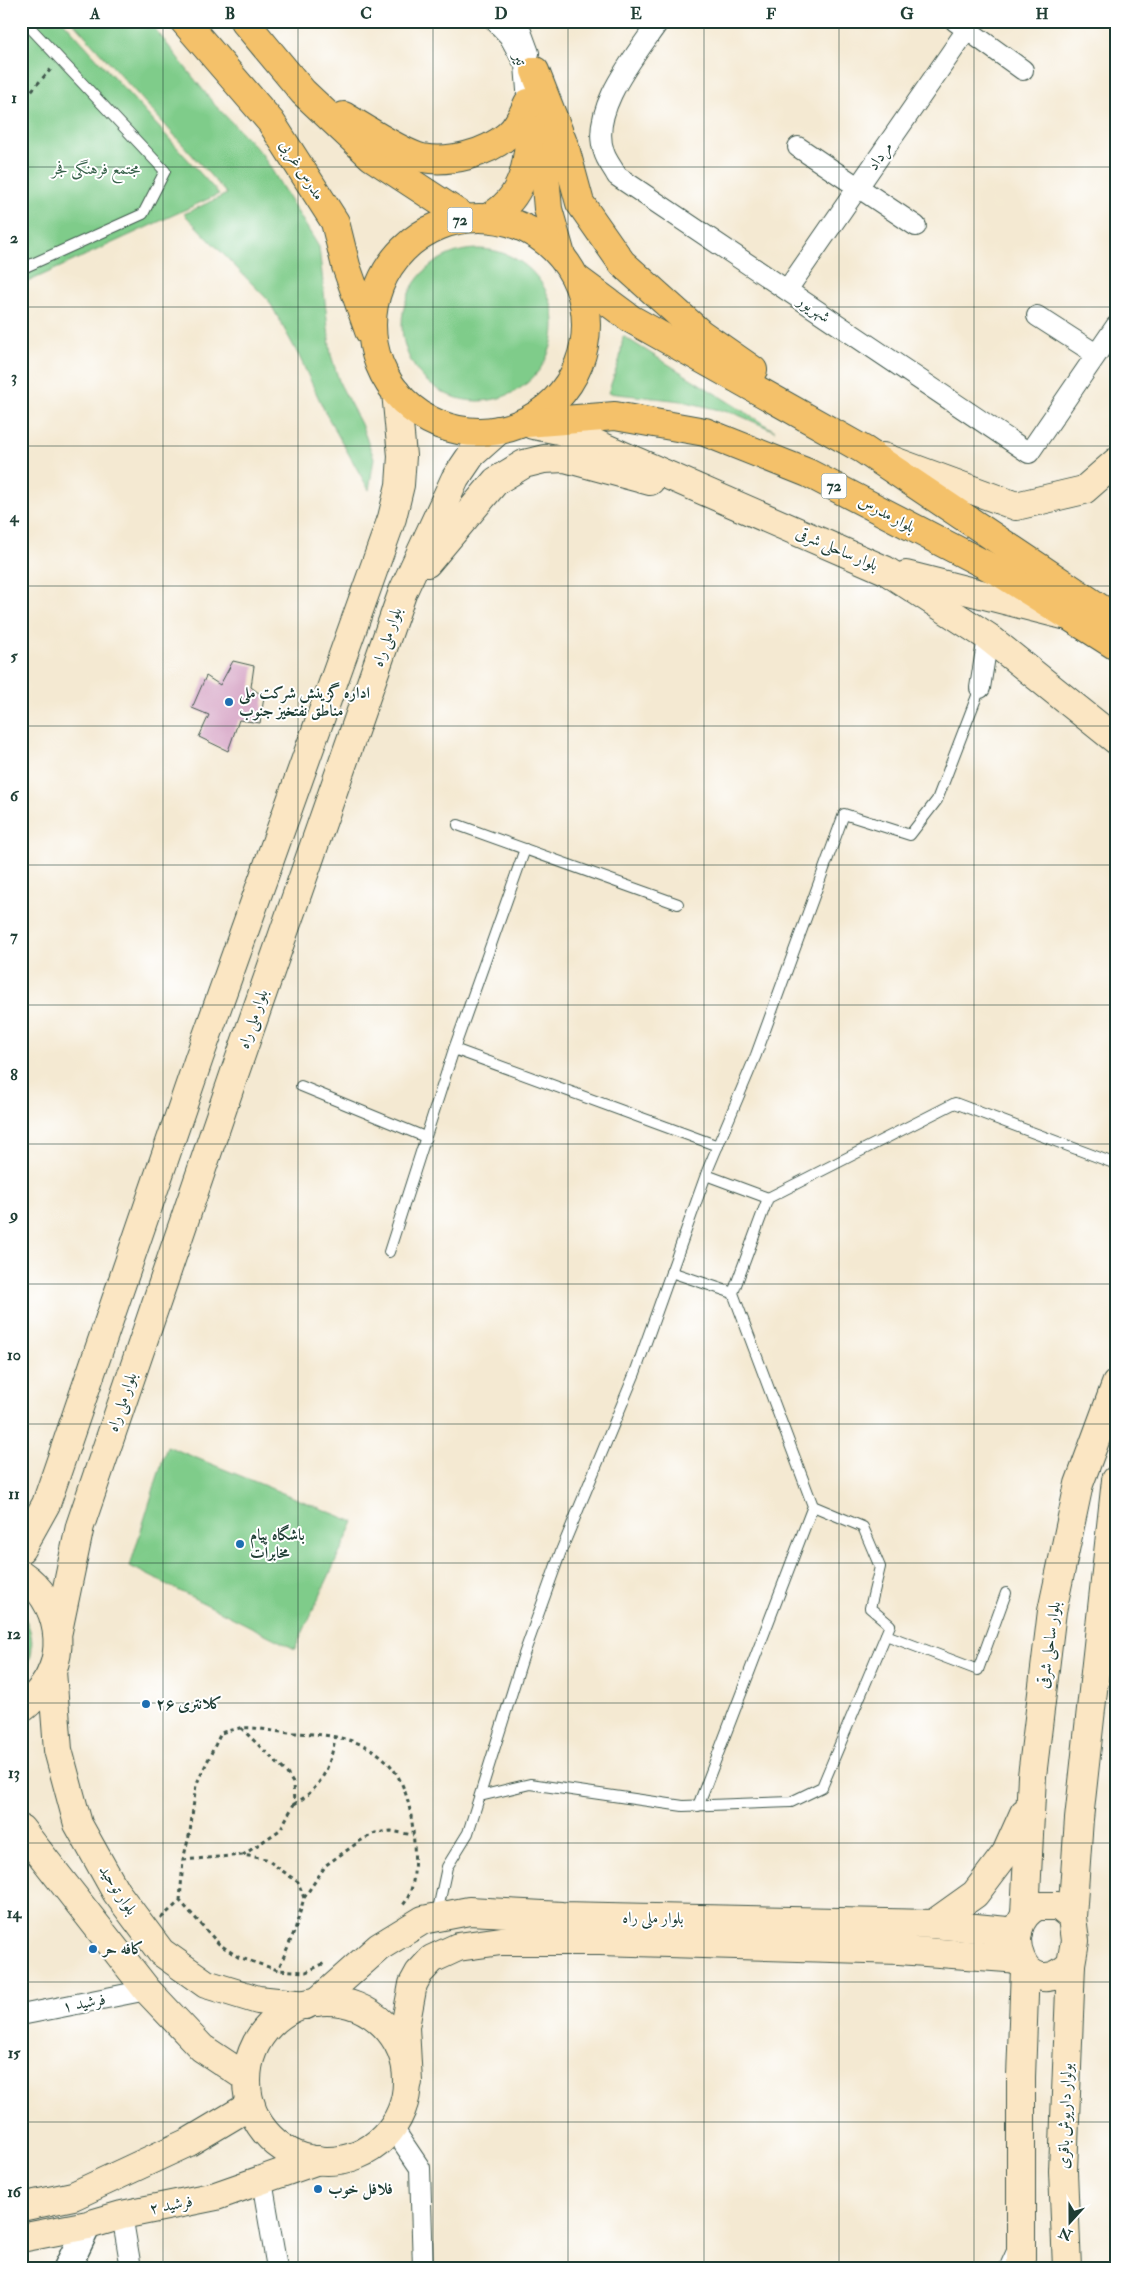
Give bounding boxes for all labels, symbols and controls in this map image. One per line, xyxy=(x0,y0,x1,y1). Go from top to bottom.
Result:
text: A xyxy=(89,4,101,24)
text: B xyxy=(225,4,235,24)
text: C xyxy=(360,4,372,24)
text: D xyxy=(494,4,508,24)
text: E xyxy=(630,4,642,24)
text: F xyxy=(766,4,776,24)
text: G xyxy=(900,4,914,24)
text: H xyxy=(1035,4,1049,24)
street label: تیر xyxy=(508,48,532,69)
text: 1 xyxy=(11,88,17,108)
street label: مدرس غربی xyxy=(274,136,329,204)
street label: مرداد xyxy=(863,138,898,175)
park label: مجتمع فرهنگی فجر xyxy=(50,159,140,184)
road number: 72 xyxy=(448,208,472,232)
text: 2 xyxy=(10,228,18,248)
street label: شهریور xyxy=(792,290,834,327)
text: 3 xyxy=(11,367,17,387)
road number: 72 xyxy=(822,474,846,498)
street label: بلوار مدرس xyxy=(855,491,919,537)
text: 4 xyxy=(9,507,20,527)
street label: بلوار ساحلی شرقی xyxy=(792,523,881,576)
street label: بلوار ملی راه xyxy=(368,605,407,670)
text: 5 xyxy=(10,646,18,666)
place label: اداره گزینش شرکت ملی مناطق نفتخیز جنوب xyxy=(238,682,370,721)
marker: اداره گزینش شرکت ملی مناطق نفتخیز جنوب xyxy=(223,696,235,708)
text: 6 xyxy=(10,786,20,806)
text: 7 xyxy=(10,926,18,946)
street label: بلوار ملی راه xyxy=(234,987,273,1052)
text: 8 xyxy=(10,1065,18,1085)
text: 9 xyxy=(8,1205,18,1225)
text: 10 xyxy=(7,1345,21,1365)
street label: بلوار ملی راه xyxy=(103,1370,142,1435)
text: 11 xyxy=(8,1484,20,1504)
place label: باشگاه پیام مخابرات xyxy=(250,1524,305,1563)
marker: باشگاه پیام مخابرات xyxy=(234,1538,246,1550)
street label: بلوار ساحلی شرقی xyxy=(1033,1600,1066,1690)
text: 12 xyxy=(7,1624,21,1644)
place label: کلانتری ۲۶ xyxy=(156,1694,222,1714)
marker: کلانتری ۲۶ xyxy=(140,1698,152,1710)
text: 13 xyxy=(8,1763,20,1783)
street label: بلوار توحید xyxy=(94,1861,142,1919)
text: 14 xyxy=(7,1903,23,1923)
street label: بلوار ملی راه xyxy=(622,1907,684,1930)
place label: کافه حر xyxy=(101,1939,144,1959)
marker: کافه حر xyxy=(87,1943,99,1955)
street label: فرشید ۱ xyxy=(61,1989,107,2017)
text: 15 xyxy=(8,2043,21,2063)
street label: بولوار داریوش باقری xyxy=(1053,2063,1077,2169)
place label: فلافل خوب xyxy=(328,2179,393,2200)
text: 16 xyxy=(7,2182,23,2202)
marker: فلافل خوب xyxy=(312,2183,324,2195)
street label: فرشید ۲ xyxy=(148,2191,194,2219)
north arrow xyxy=(1044,2196,1094,2246)
text: N xyxy=(1056,2223,1075,2244)

